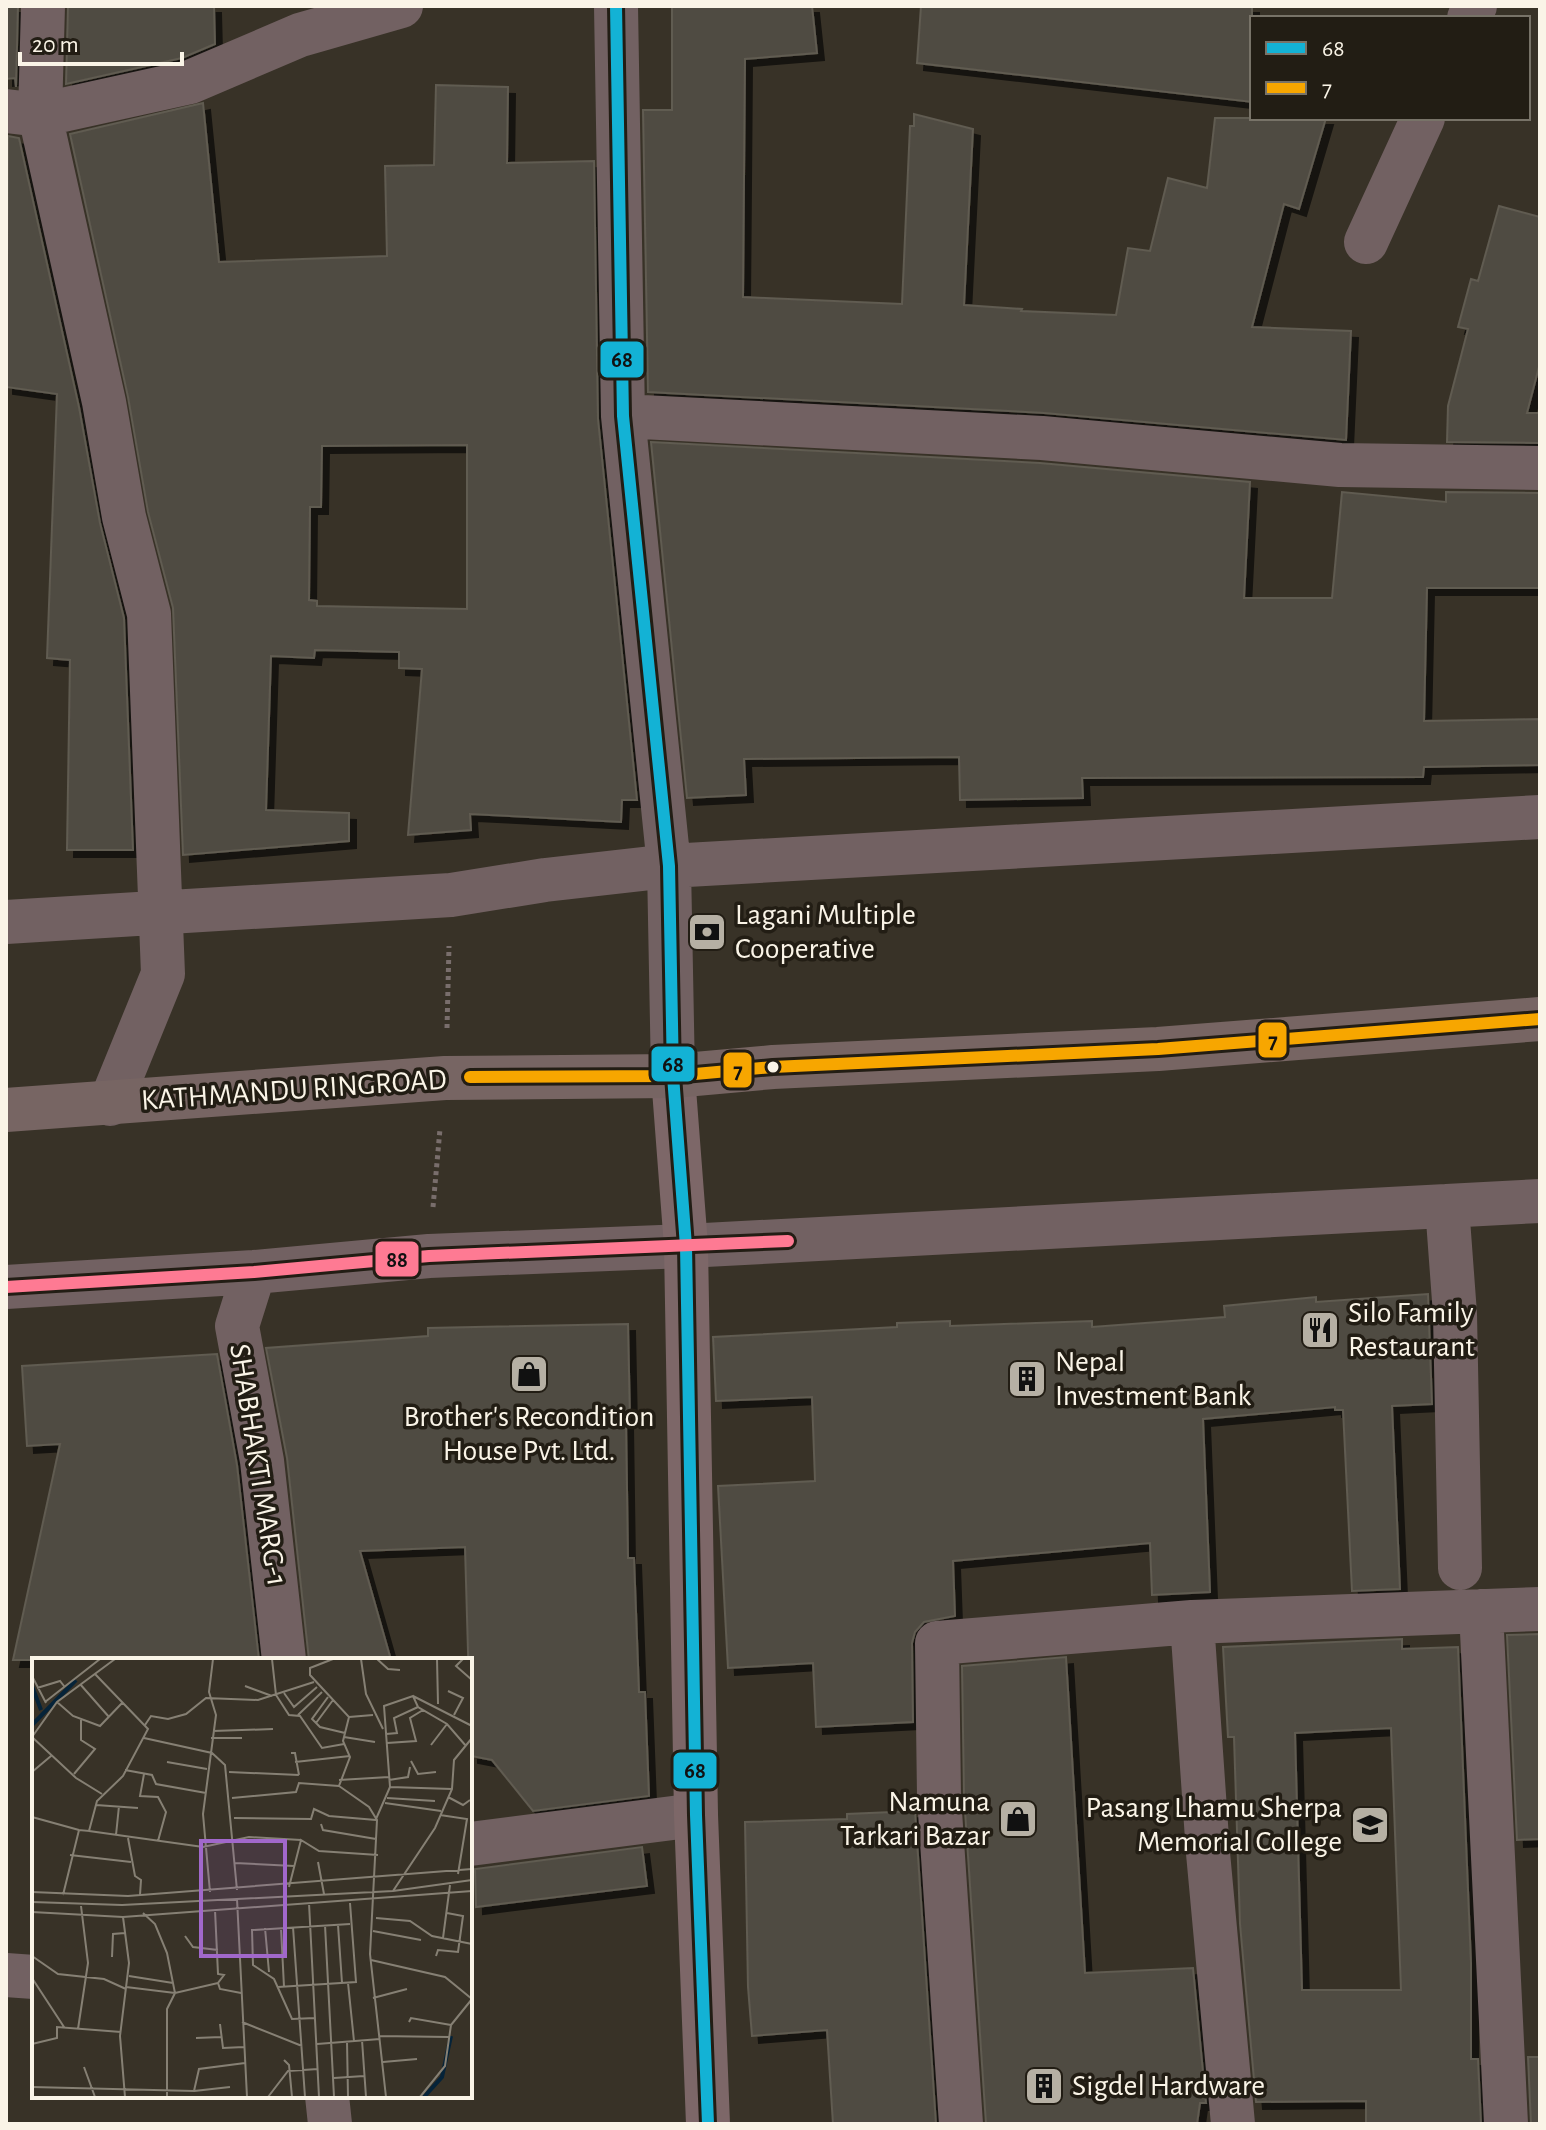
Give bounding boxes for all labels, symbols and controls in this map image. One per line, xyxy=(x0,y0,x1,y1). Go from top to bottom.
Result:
scale bar xyxy=(20,16,182,66)
legend xyxy=(1250,16,1530,120)
text: 20 m xyxy=(32,33,79,57)
text: 68 xyxy=(1322,37,1345,61)
text: 7 xyxy=(1322,77,1332,101)
line badge: 68 xyxy=(599,340,645,379)
text: 68 xyxy=(611,349,633,371)
place label: Lagani Multiple Cooperative xyxy=(735,900,916,964)
bank icon: Lagani Multiple Cooperative xyxy=(686,911,728,953)
line badge: 7 xyxy=(1257,1021,1288,1059)
text: 7 xyxy=(1268,1030,1278,1052)
line badge: 68 xyxy=(650,1045,696,1083)
line badge: 7 xyxy=(722,1051,753,1089)
text: 68 xyxy=(662,1054,684,1076)
unlabelled marker xyxy=(765,1059,781,1075)
text: 7 xyxy=(733,1060,743,1082)
street label: KATHMANDU RINGROAD xyxy=(140,1064,448,1116)
line badge: 88 xyxy=(374,1240,420,1278)
text: 88 xyxy=(386,1249,408,1271)
place label: Silo Family Restaurant xyxy=(1348,1298,1475,1362)
restaurant icon: Silo Family Restaurant xyxy=(1299,1309,1341,1351)
street label: SHABHAKTI MARG-1 xyxy=(224,1342,292,1588)
place label: Nepal Investment Bank xyxy=(1055,1347,1251,1411)
shop icon: Brother's Recondition House Pvt. Ltd. xyxy=(508,1353,550,1395)
building icon: Nepal Investment Bank xyxy=(1006,1358,1048,1400)
place label: Brother's Recondition House Pvt. Ltd. xyxy=(404,1402,654,1466)
inset map xyxy=(32,1658,472,2098)
line badge: 68 xyxy=(672,1751,718,1790)
text: 68 xyxy=(684,1760,706,1782)
place label: Namuna Tarkari Bazar xyxy=(840,1787,990,1851)
place label: Pasang Lhamu Sherpa Memorial College xyxy=(1086,1793,1342,1857)
shop icon: Namuna Tarkari Bazar xyxy=(997,1798,1039,1840)
school or university icon: Pasang Lhamu Sherpa Memorial College xyxy=(1349,1804,1391,1846)
building icon: Sigdel Hardware xyxy=(1023,2065,1065,2107)
place label: Sigdel Hardware xyxy=(1072,2071,1265,2101)

